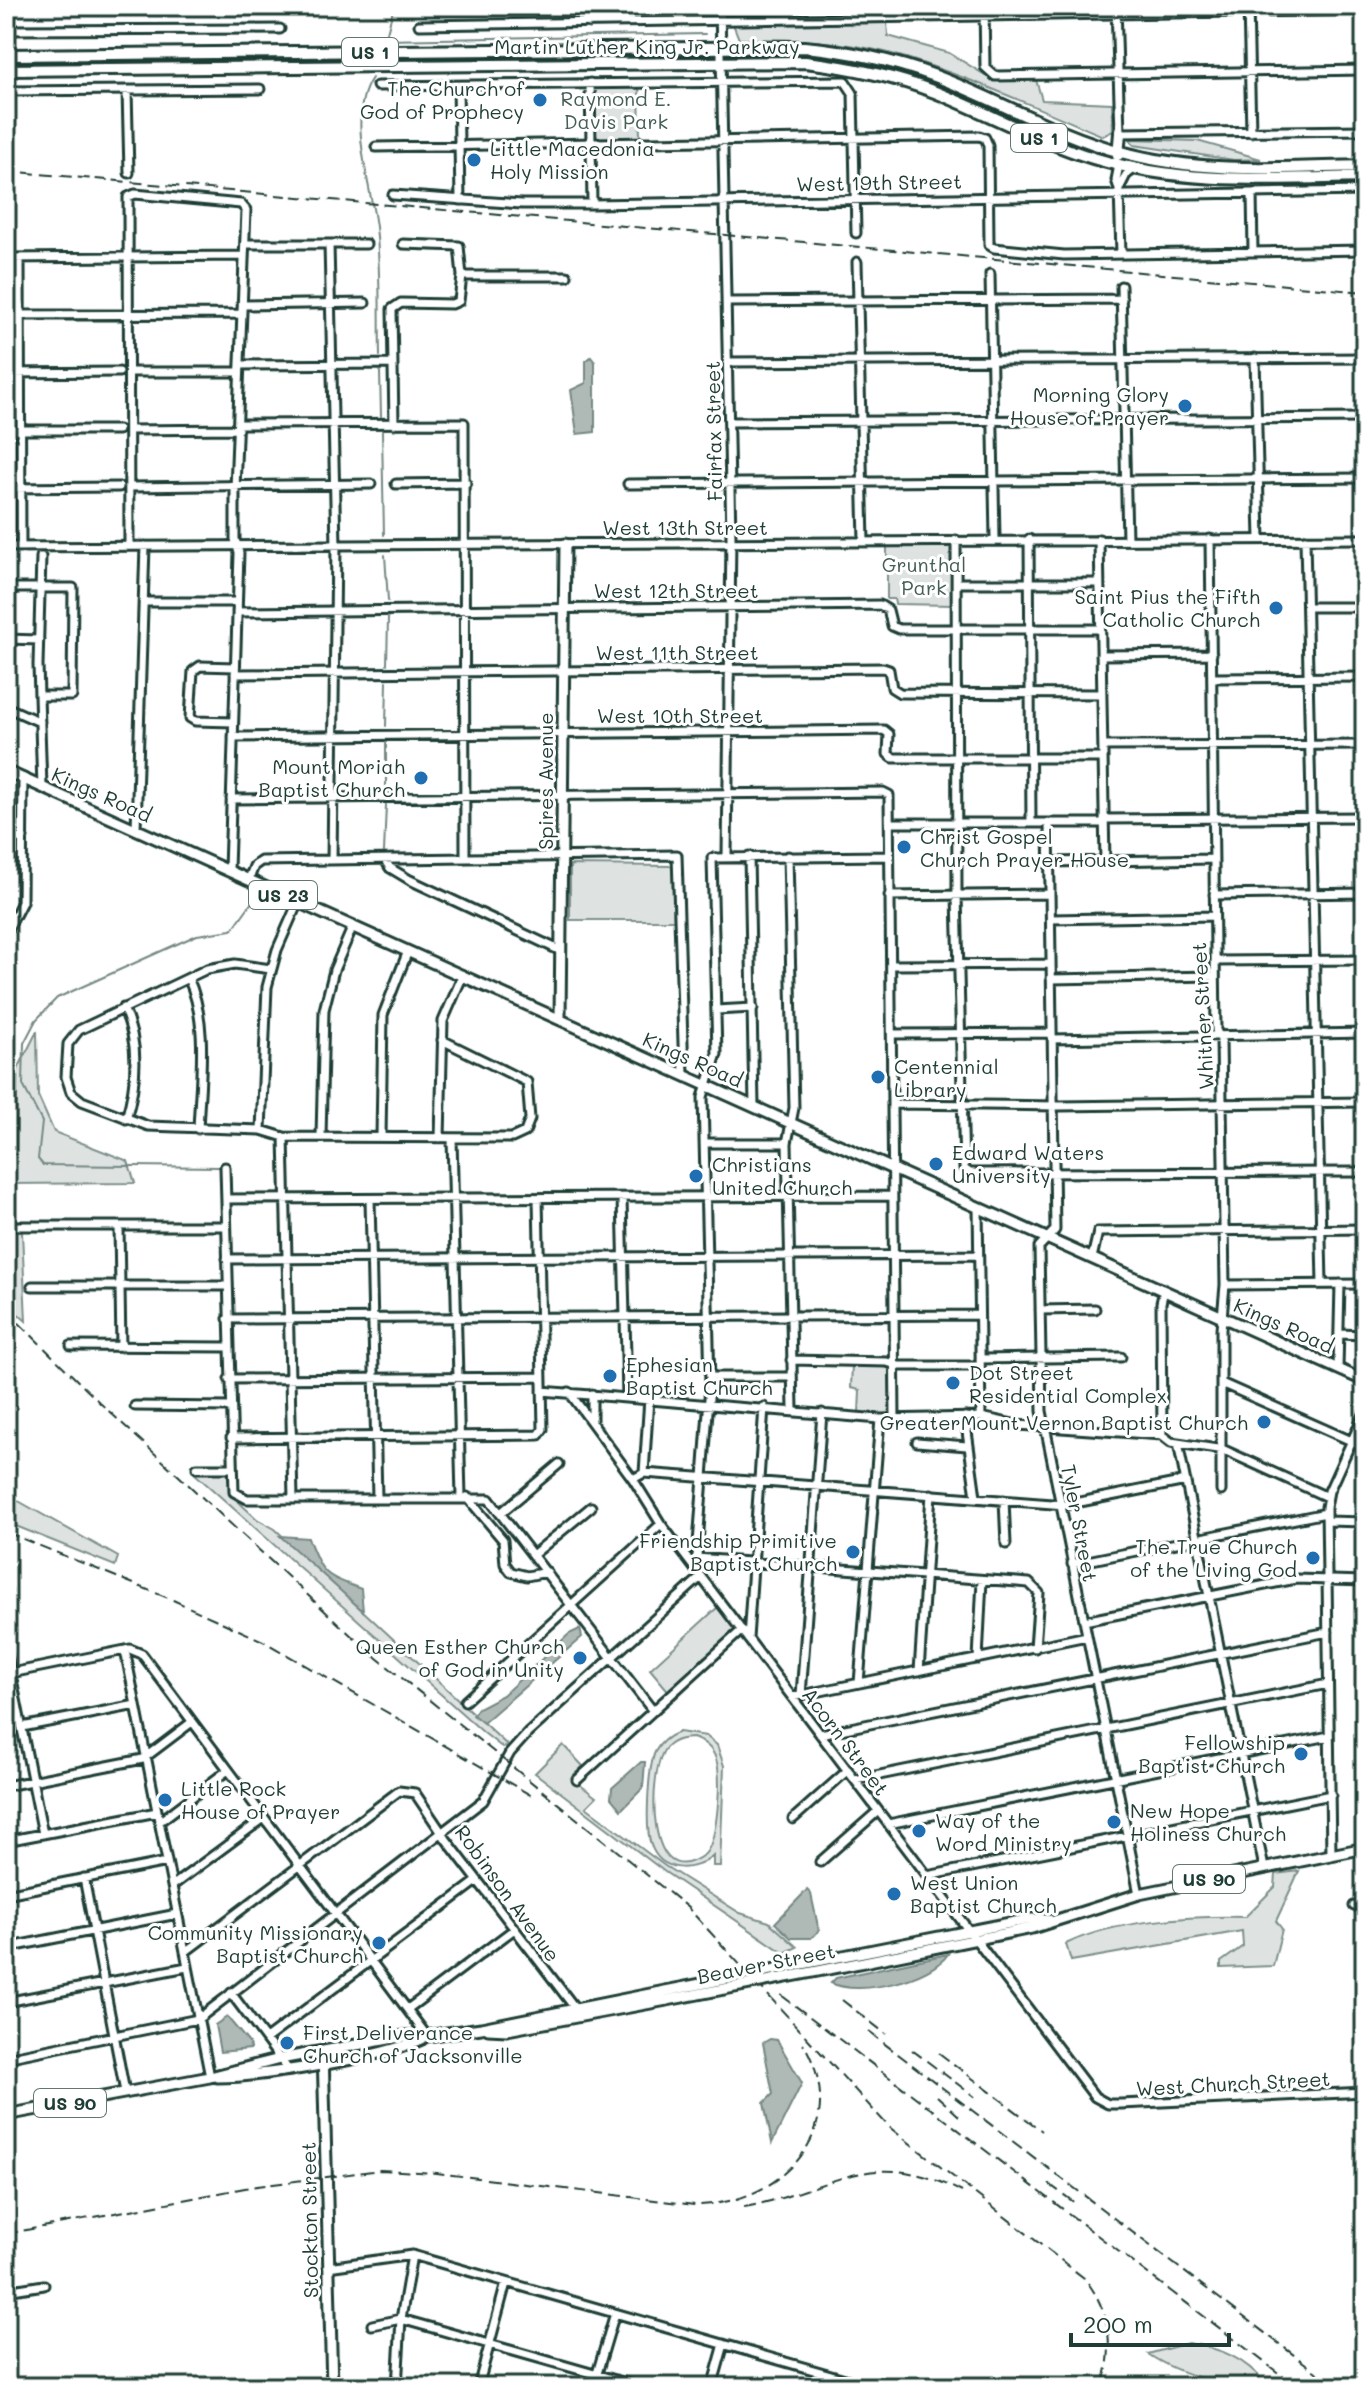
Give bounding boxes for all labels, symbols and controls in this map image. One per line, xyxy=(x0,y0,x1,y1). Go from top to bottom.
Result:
street label: Martin Luther King Jr. Parkway xyxy=(494,33,800,59)
road number: US 1 xyxy=(342,38,398,66)
place label: The Church of God of Prophecy xyxy=(360,75,525,124)
park label: Raymond E. Davis Park xyxy=(560,85,672,134)
marker: The Church of God of Prophecy xyxy=(531,91,549,109)
road number: US 1 xyxy=(1011,124,1067,152)
place label: Little Macedonia Holy Mission xyxy=(490,135,655,184)
marker: Little Macedonia Holy Mission xyxy=(465,151,483,169)
street label: West 19th Street xyxy=(796,168,962,196)
street label: Fairfax Street xyxy=(699,361,727,501)
place label: Morning Glory House of Prayer xyxy=(1010,381,1169,430)
marker: Morning Glory House of Prayer xyxy=(1176,397,1194,415)
street label: West 13th Street xyxy=(602,514,768,540)
park label: Grunthal Park xyxy=(882,551,966,600)
street label: West 12th Street xyxy=(593,577,759,603)
place label: Saint Pius the Fifth Catholic Church xyxy=(1074,583,1260,632)
marker: Saint Pius the Fifth Catholic Church xyxy=(1267,599,1285,617)
street label: West 11th Street xyxy=(596,639,758,665)
street label: West 10th Street xyxy=(597,702,763,728)
street label: Spires Avenue xyxy=(532,712,558,850)
place label: Mount Moriah Baptist Church xyxy=(258,753,405,802)
street label: Kings Road xyxy=(48,760,156,828)
marker: Mount Moriah Baptist Church xyxy=(412,769,430,787)
place label: Christ Gospel Church Prayer House xyxy=(920,823,1129,872)
marker: Christ Gospel Church Prayer House xyxy=(895,838,913,856)
road number: US 23 xyxy=(249,881,317,909)
street label: Whitner Street xyxy=(1185,942,1219,1090)
street label: Kings Road xyxy=(639,1025,747,1093)
place label: Centennial Library xyxy=(894,1053,999,1102)
marker: Centennial Library xyxy=(869,1068,887,1086)
place label: Edward Waters University xyxy=(952,1139,1104,1188)
place label: Christians United Church xyxy=(712,1151,852,1200)
marker: Edward Waters University xyxy=(927,1155,945,1173)
marker: Christians United Church xyxy=(687,1167,705,1185)
street label: Kings Road xyxy=(1230,1291,1338,1359)
place label: Ephesian Baptist Church xyxy=(626,1351,773,1400)
place label: Dot Street Residential Complex xyxy=(969,1359,1167,1408)
marker: Ephesian Baptist Church xyxy=(601,1367,619,1385)
marker: Dot Street Residential Complex xyxy=(944,1374,962,1392)
place label: GreaterMount Vernon Baptist Church xyxy=(880,1409,1248,1435)
marker: GreaterMount Vernon Baptist Church xyxy=(1255,1413,1273,1431)
street label: Tyler Street xyxy=(1056,1462,1104,1584)
place label: Friendship Primitive Baptist Church xyxy=(639,1527,837,1576)
place label: The True Church of the Living God xyxy=(1130,1533,1297,1582)
marker: Friendship Primitive Baptist Church xyxy=(844,1543,862,1561)
marker: The True Church of the Living God xyxy=(1304,1549,1322,1567)
place label: Queen Esther Church of God in Unity xyxy=(356,1633,564,1682)
marker: Queen Esther Church of God in Unity xyxy=(571,1649,589,1667)
street label: Acorn Street xyxy=(797,1682,895,1800)
place label: Fellowship Baptist Church xyxy=(1138,1729,1285,1778)
marker: Fellowship Baptist Church xyxy=(1292,1745,1310,1763)
place label: Little Rock House of Prayer xyxy=(181,1775,340,1824)
marker: Little Rock House of Prayer xyxy=(156,1791,174,1809)
place label: New Hope Holiness Church xyxy=(1130,1797,1286,1846)
place label: Way of the Word Ministry xyxy=(935,1807,1072,1856)
marker: New Hope Holiness Church xyxy=(1105,1813,1123,1831)
street label: Robinson Avenue xyxy=(450,1819,566,1967)
marker: Way of the Word Ministry xyxy=(910,1822,928,1840)
road number: US 90 xyxy=(1173,1865,1245,1893)
place label: West Union Baptist Church xyxy=(910,1869,1057,1918)
marker: West Union Baptist Church xyxy=(885,1885,903,1903)
place label: Community Missionary Baptist Church xyxy=(148,1919,363,1968)
marker: Community Missionary Baptist Church xyxy=(370,1934,388,1952)
street label: Beaver Street xyxy=(695,1937,837,1989)
place label: First Deliverance Church of Jacksonville xyxy=(303,2019,523,2068)
marker: First Deliverance Church of Jacksonville xyxy=(278,2034,296,2052)
street label: West Church Street xyxy=(1135,2065,1331,2101)
road number: US 90 xyxy=(34,2089,106,2117)
street label: Stockton Street xyxy=(295,2142,323,2298)
scale bar xyxy=(1071,2297,1229,2347)
text: 200 m xyxy=(1083,2308,1153,2339)

